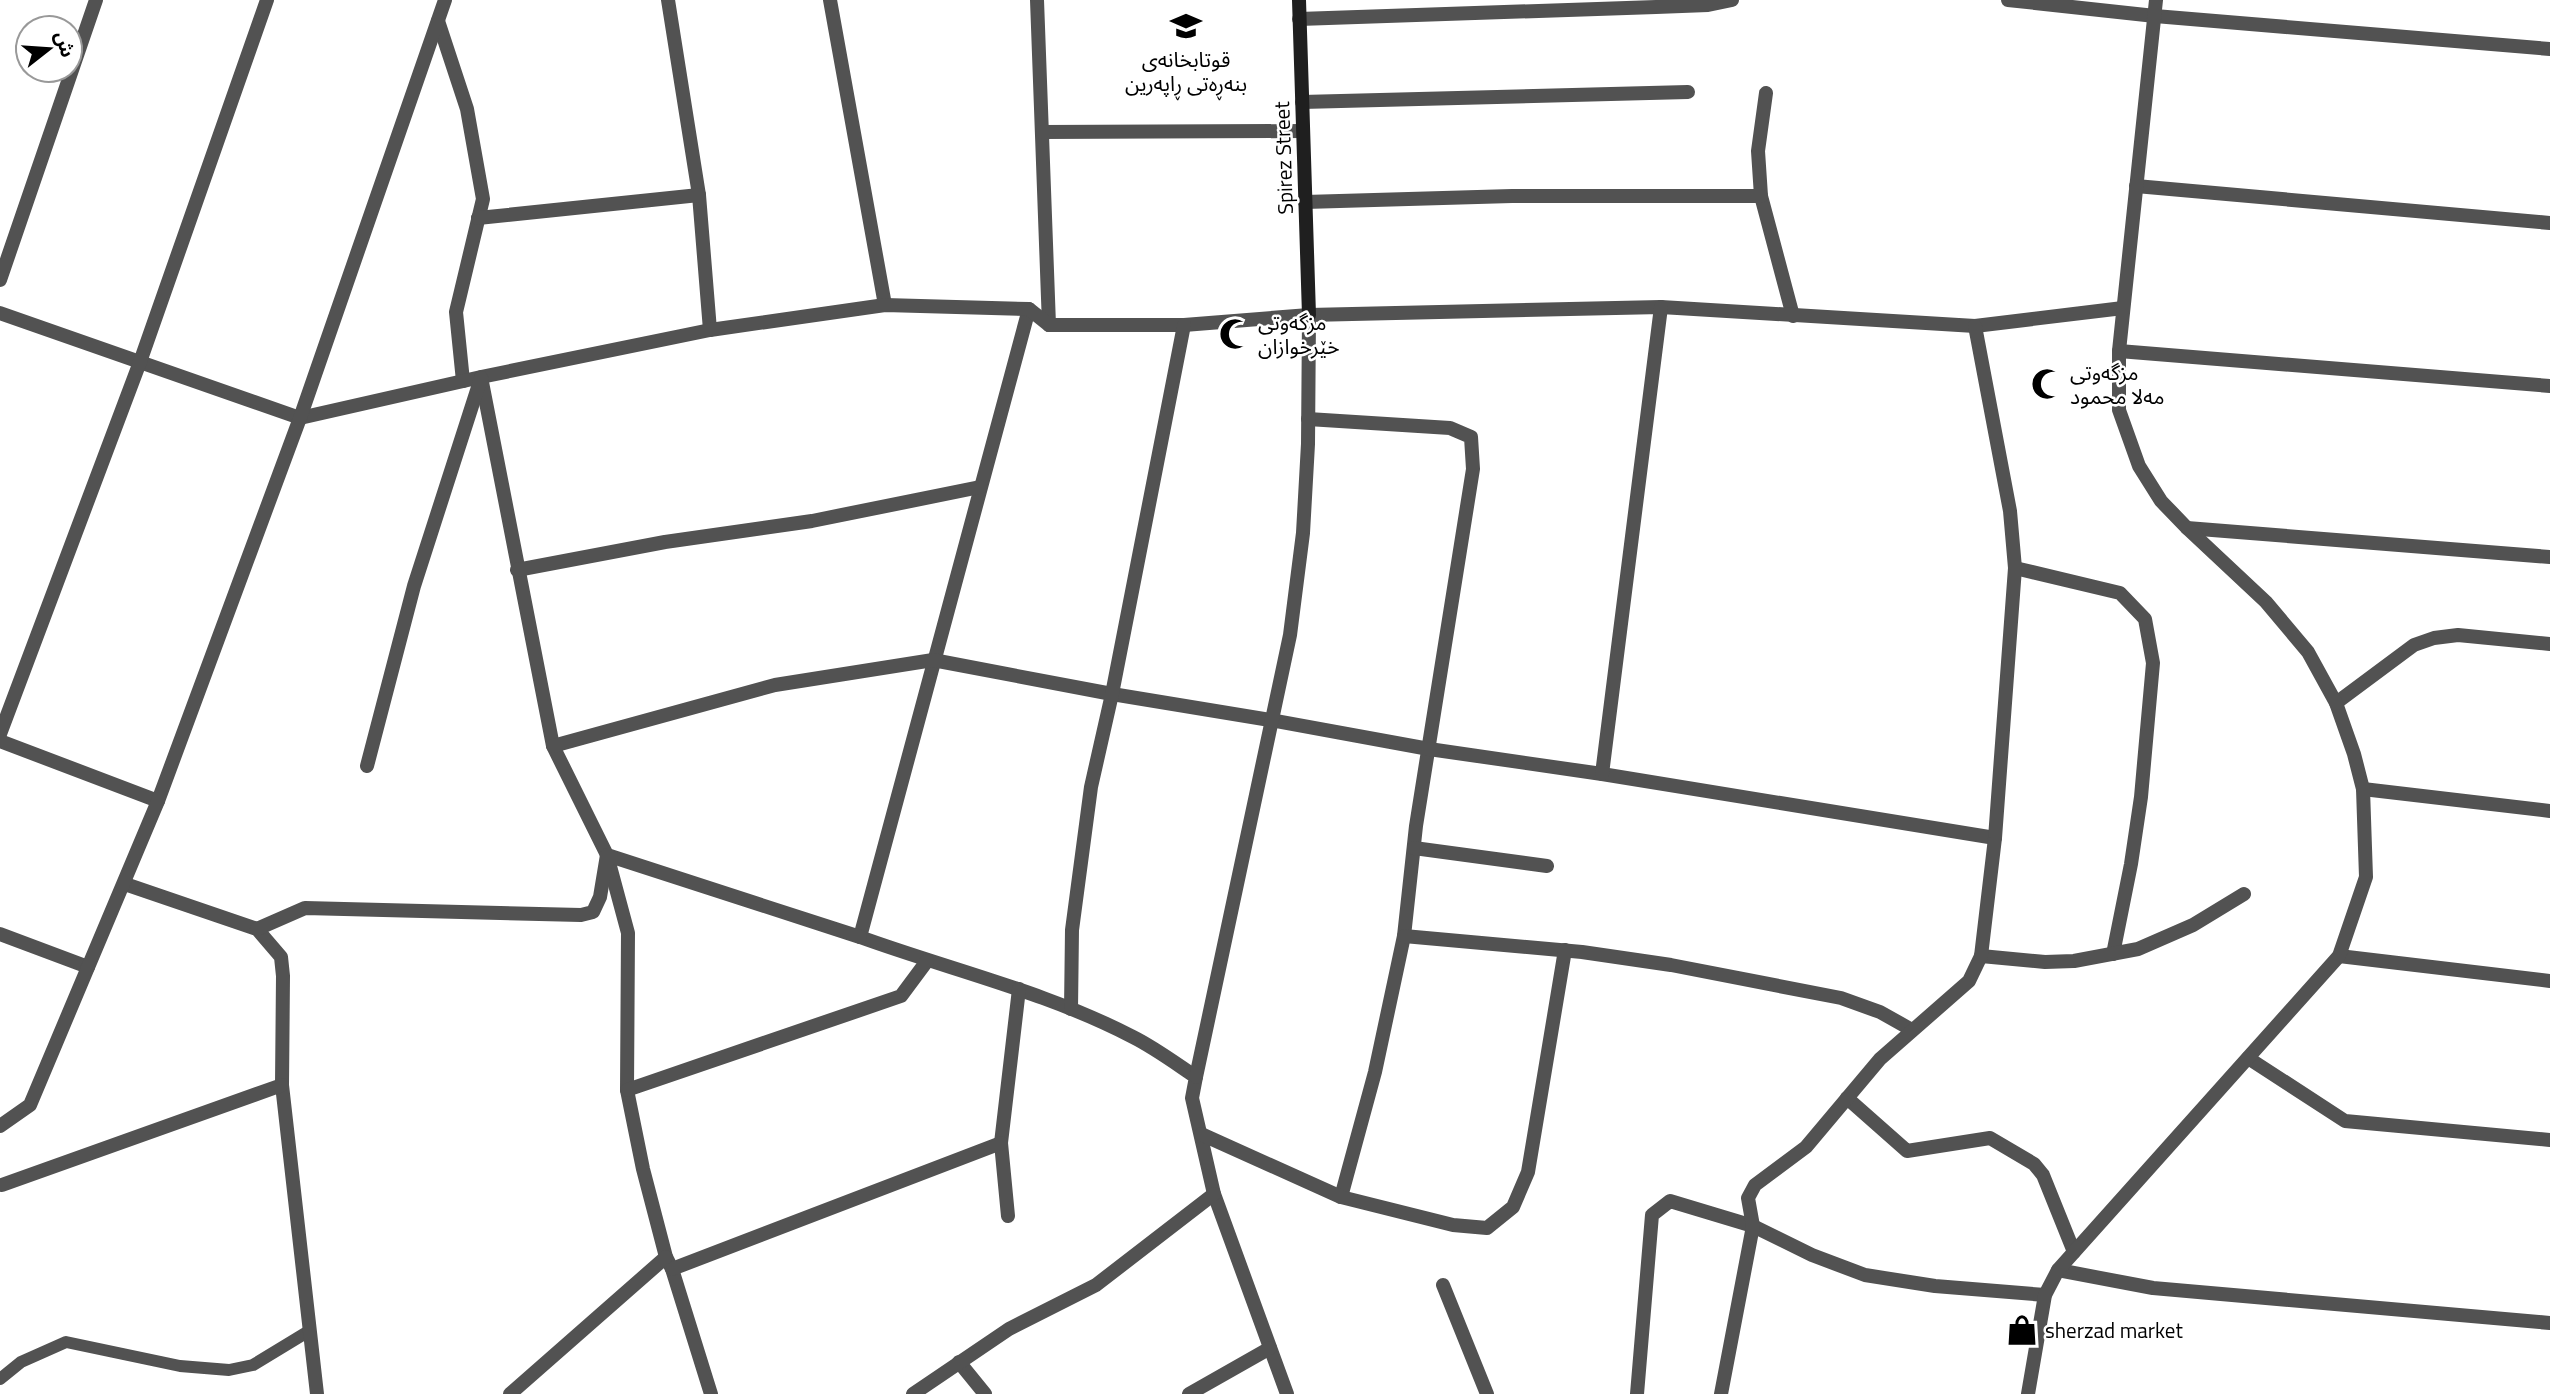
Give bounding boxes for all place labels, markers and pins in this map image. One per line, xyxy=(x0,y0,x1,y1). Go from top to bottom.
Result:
school or university icon: قوتابخانەی بنەڕەتی ڕاپەرین xyxy=(1169,9,1203,43)
place label: قوتابخانەی بنەڕەتی ڕاپەرین xyxy=(1125,43,1247,101)
place label: مزگەوتی خێرخوازان xyxy=(1258,306,1340,362)
mosque icon: مزگەوتی خێرخوازان xyxy=(1218,317,1252,351)
place label: مزگه‌وتی مه‌لا محمود xyxy=(2070,356,2165,412)
mosque icon: مزگه‌وتی مه‌لا محمود xyxy=(2030,367,2064,401)
shop icon: sherzad market xyxy=(2005,1313,2039,1347)
place label: sherzad market xyxy=(2045,1314,2183,1346)

